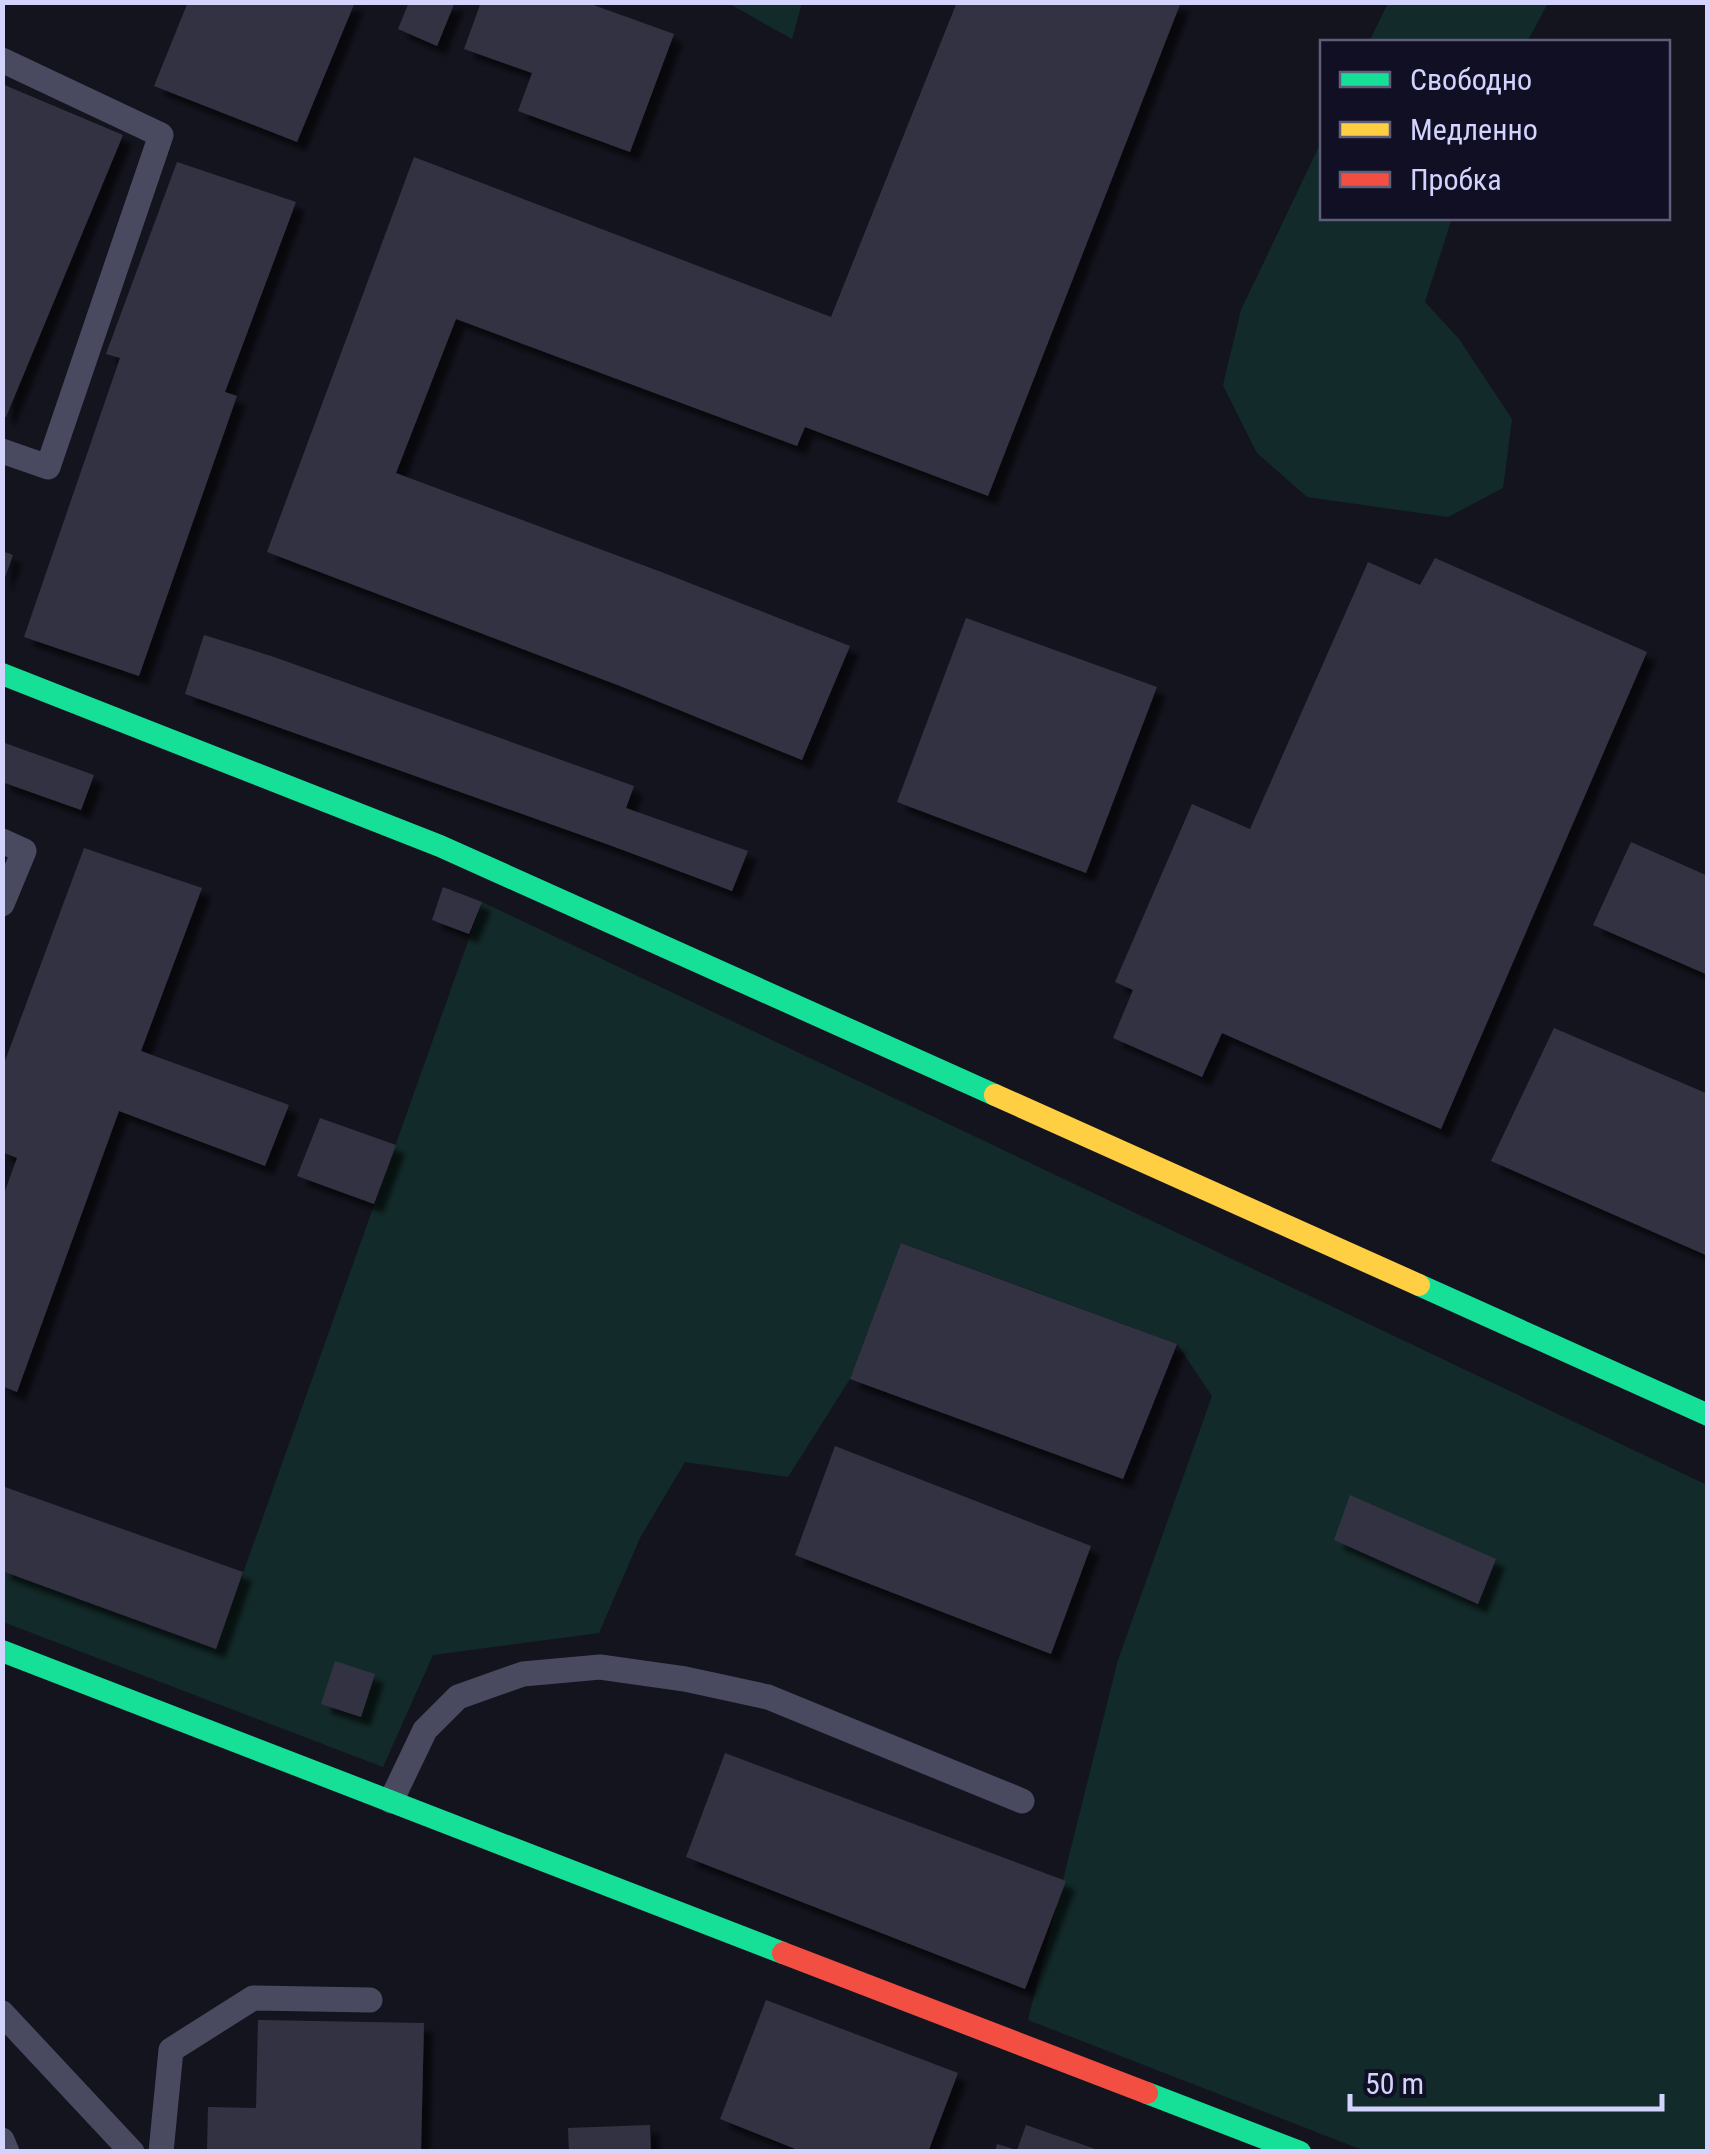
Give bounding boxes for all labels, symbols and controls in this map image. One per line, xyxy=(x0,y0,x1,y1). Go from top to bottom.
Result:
legend xyxy=(1320,40,1670,220)
text: Свободно xyxy=(1410,62,1532,97)
text: Медленно xyxy=(1410,112,1538,147)
text: Пробка xyxy=(1410,162,1502,197)
scale bar xyxy=(1350,2049,1662,2111)
text: 50 m xyxy=(1365,2066,1424,2101)

